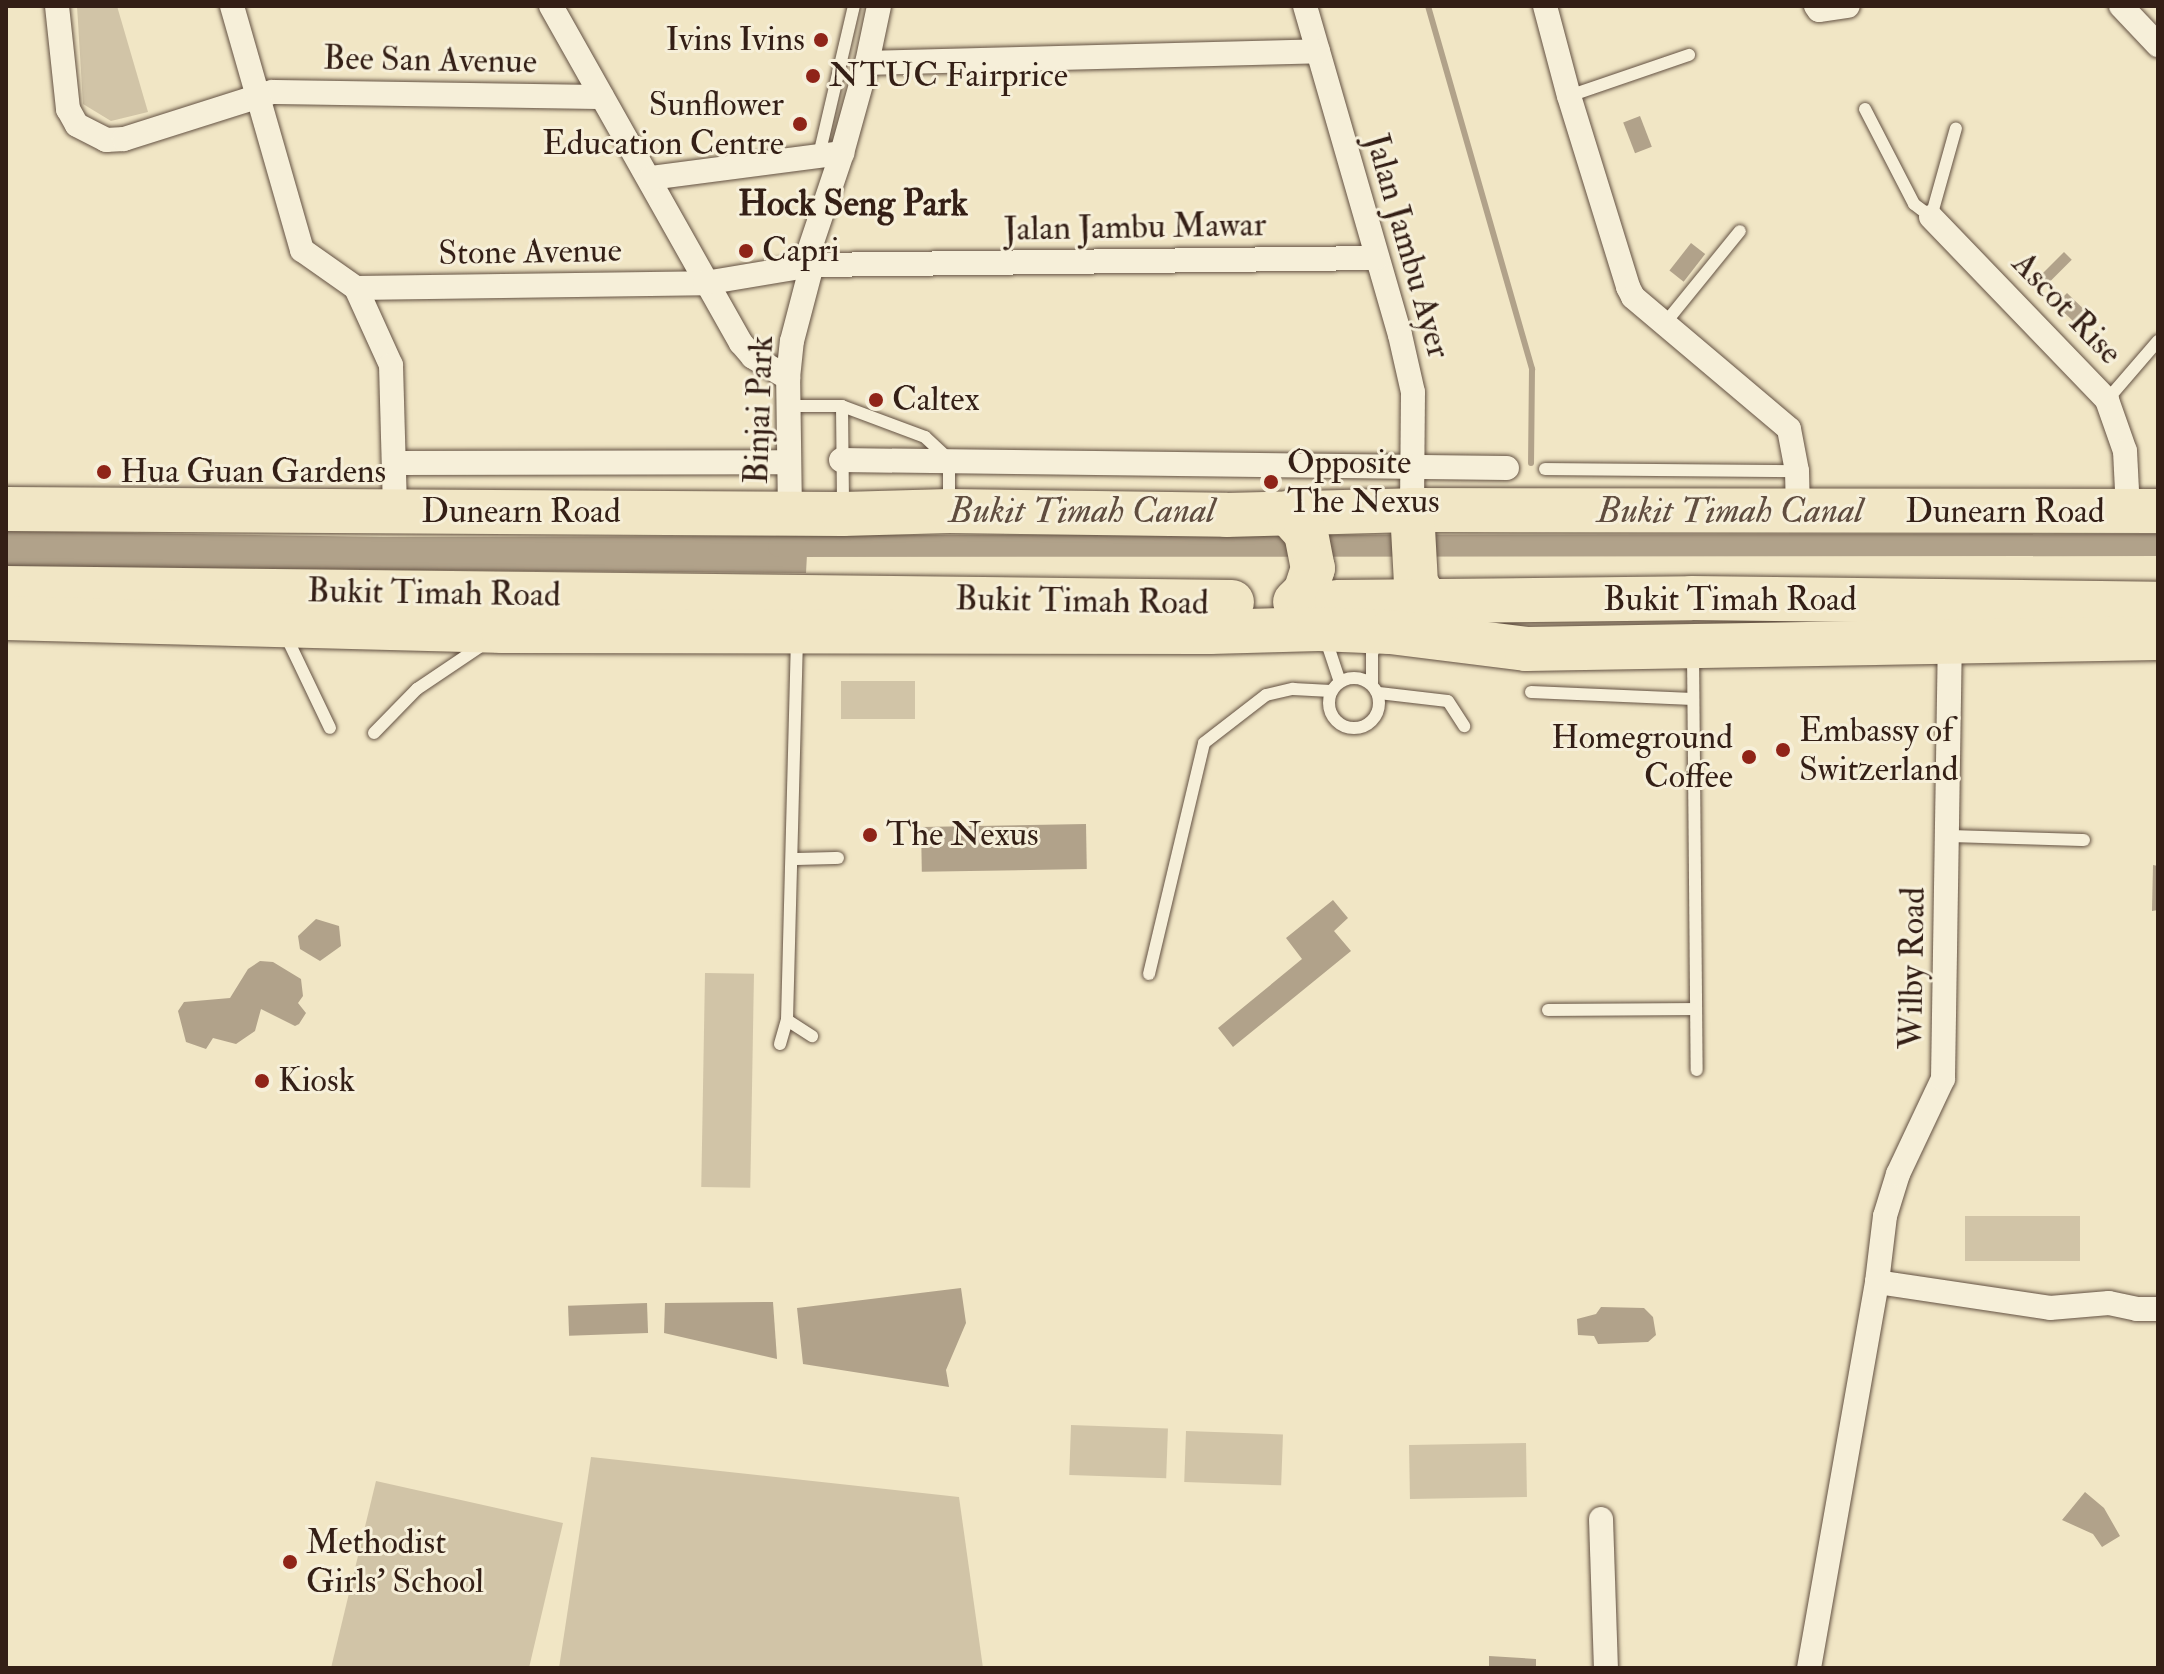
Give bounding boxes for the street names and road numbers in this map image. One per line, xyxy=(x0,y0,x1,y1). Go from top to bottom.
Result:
street label: Bee San Avenue xyxy=(323,38,537,82)
street label: Jalan Jambu Ayer xyxy=(1356,129,1460,363)
street label: Jalan Jambu Mawar xyxy=(1003,204,1267,250)
street label: Stone Avenue xyxy=(438,230,622,274)
street label: Ascot Rise xyxy=(2003,243,2131,373)
street label: Binjai Park xyxy=(736,335,782,485)
street label: Dunearn Road xyxy=(421,492,621,532)
street label: Dunearn Road xyxy=(1905,492,2105,532)
street label: Bukit Timah Road xyxy=(307,570,561,616)
street label: Bukit Timah Road xyxy=(955,578,1209,624)
street label: Bukit Timah Road xyxy=(1603,580,1857,620)
street label: Wilby Road xyxy=(1890,887,1934,1049)

